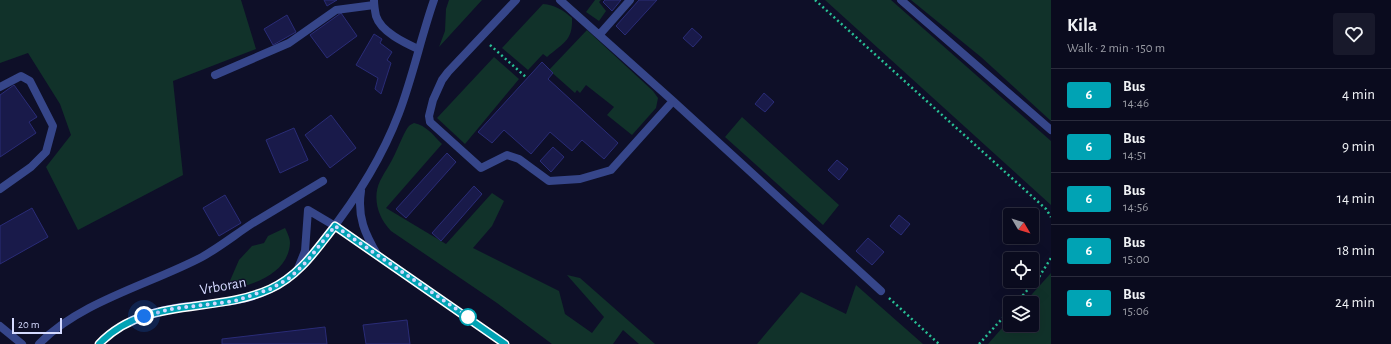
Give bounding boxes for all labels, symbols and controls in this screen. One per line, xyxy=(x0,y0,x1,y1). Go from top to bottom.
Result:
button: heart xyxy=(1333,13,1375,55)
text: Kila xyxy=(1067,16,1097,35)
text: Walk · 2 min · 150 m xyxy=(1067,42,1165,55)
text: Bus xyxy=(1123,79,1145,94)
text: 4 min xyxy=(1342,87,1375,102)
text: 6 xyxy=(1086,88,1092,102)
text: 14:46 xyxy=(1123,97,1149,110)
text: Bus xyxy=(1123,131,1145,146)
text: 9 min xyxy=(1342,139,1375,154)
text: 6 xyxy=(1086,140,1092,154)
text: 14:51 xyxy=(1123,149,1147,162)
text: Bus xyxy=(1123,183,1145,198)
text: 14 min xyxy=(1337,191,1375,206)
text: 6 xyxy=(1086,192,1092,206)
text: 14:56 xyxy=(1123,201,1148,214)
north arrow xyxy=(1003,208,1039,244)
map controls xyxy=(1003,208,1039,332)
text: Bus xyxy=(1123,235,1145,250)
text: 18 min xyxy=(1337,243,1375,258)
text: 6 xyxy=(1086,244,1092,258)
button: locate xyxy=(1003,252,1039,288)
text: 15:00 xyxy=(1123,253,1150,266)
street label: Vrboran xyxy=(199,275,247,297)
text: Bus xyxy=(1123,287,1145,302)
text: 24 min xyxy=(1335,295,1375,310)
button: layers xyxy=(1003,296,1039,332)
text: 6 xyxy=(1086,296,1092,310)
text: 15:06 xyxy=(1123,305,1149,318)
your location xyxy=(134,306,154,326)
unlabelled marker xyxy=(459,308,477,326)
scale bar xyxy=(12,316,62,335)
text: 20 m xyxy=(18,319,39,330)

